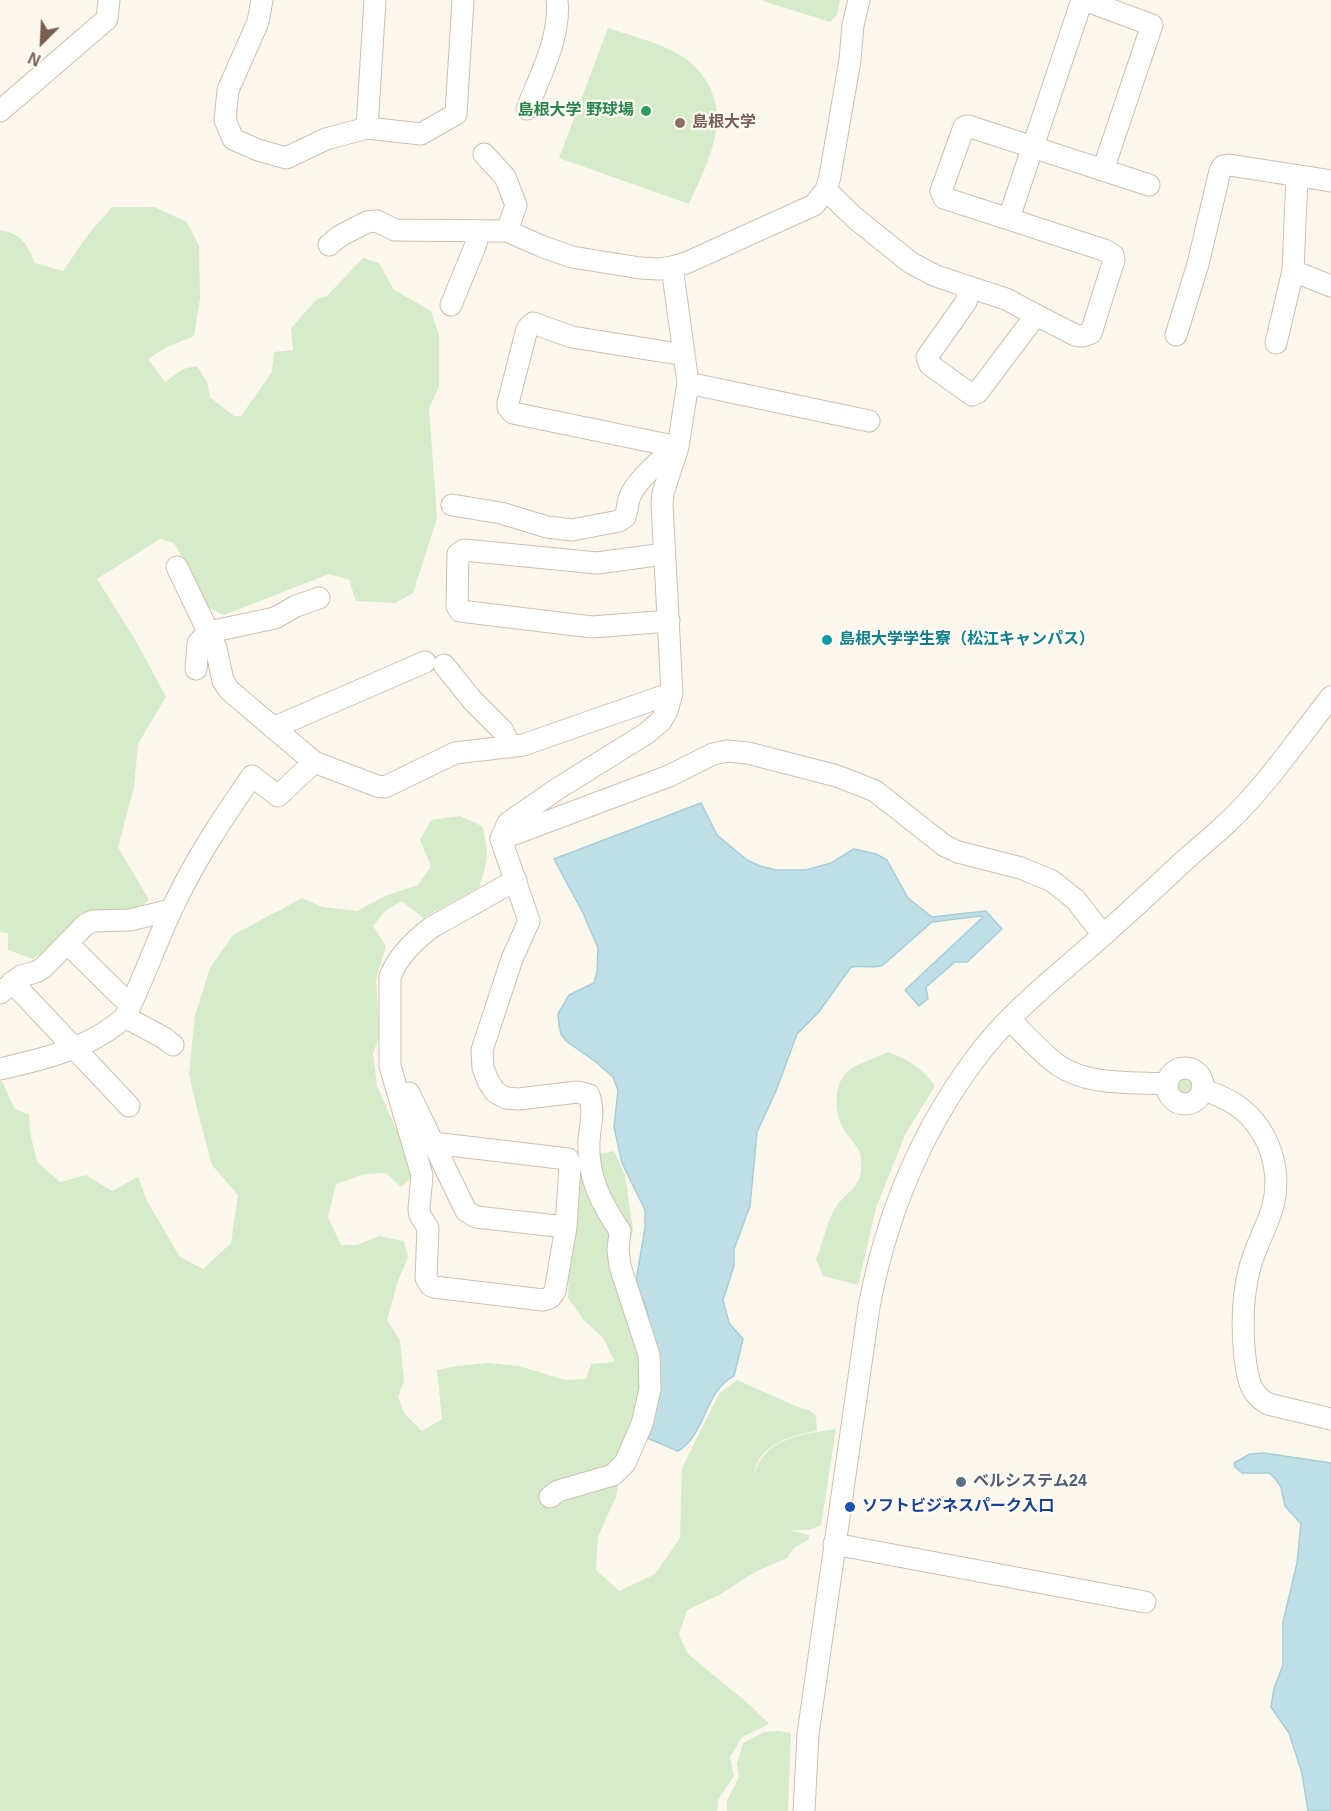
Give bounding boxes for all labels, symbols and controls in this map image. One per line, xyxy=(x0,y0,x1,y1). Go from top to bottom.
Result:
north arrow xyxy=(12,12,72,72)
text: N xyxy=(26,49,43,69)
place label: 島根大学 野球場 xyxy=(518,101,634,121)
marker: 島根大学 野球場 xyxy=(639,104,653,118)
place label: 島根大学 xyxy=(692,113,756,133)
marker: 島根大学 xyxy=(673,116,687,130)
place label: 島根大学学生寮（松江キャンパス） xyxy=(839,630,1095,650)
marker: 島根大学学生寮（松江キャンパス） xyxy=(820,633,834,647)
place label: ベルシステム24 xyxy=(973,1472,1087,1492)
marker: ベルシステム24 xyxy=(954,1475,968,1489)
place label: ソフトビジネスパーク入口 xyxy=(862,1497,1054,1517)
marker: ソフトビジネスパーク入口 xyxy=(843,1500,857,1514)

